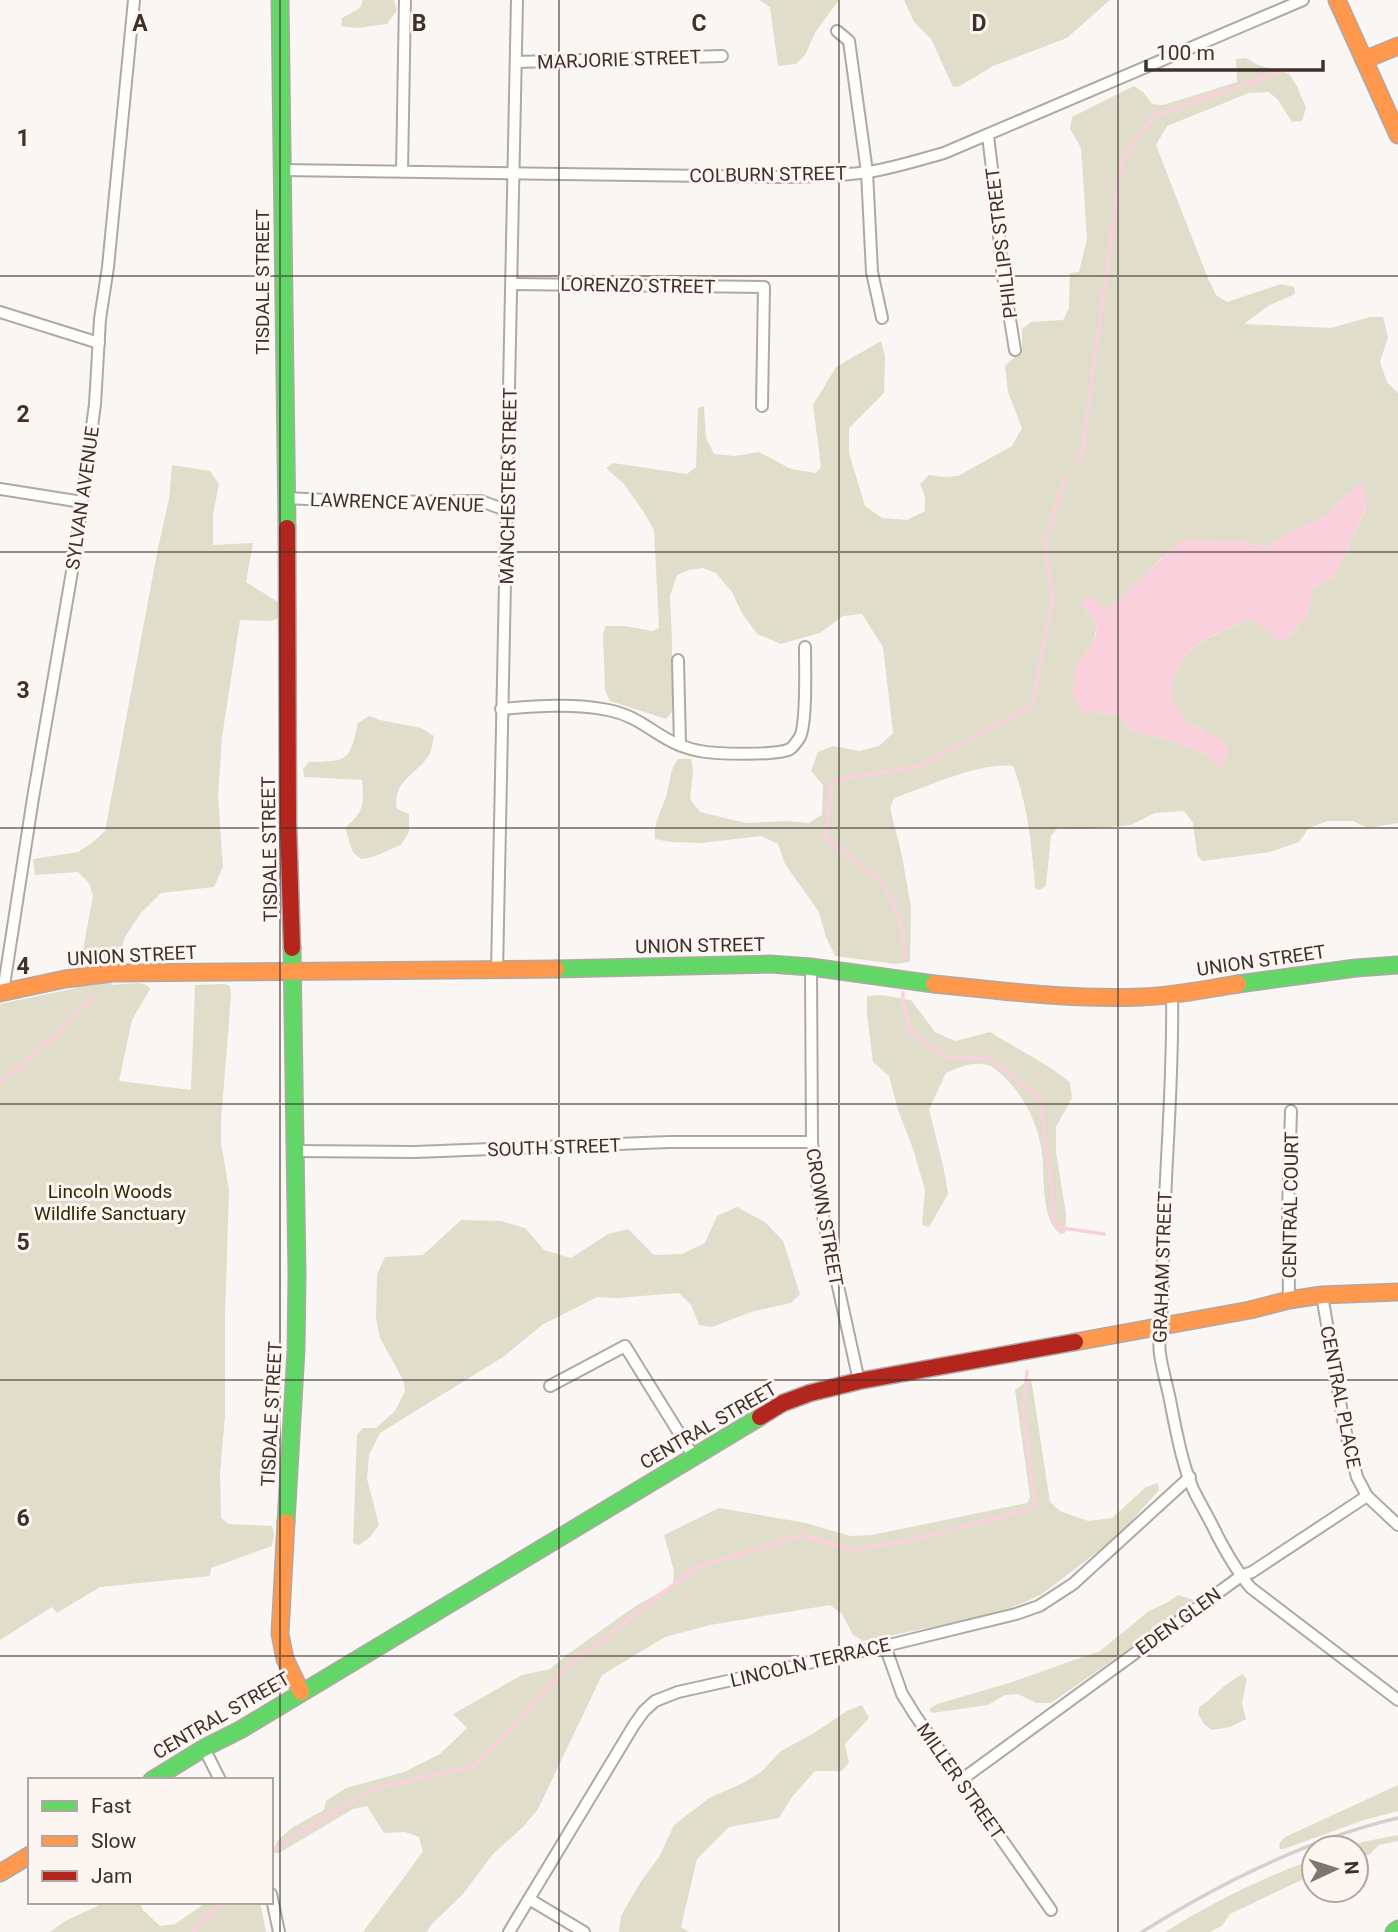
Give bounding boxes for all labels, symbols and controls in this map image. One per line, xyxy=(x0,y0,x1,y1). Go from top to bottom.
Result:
text: A xyxy=(132,10,148,37)
text: B xyxy=(412,10,426,37)
text: C xyxy=(691,10,707,37)
text: D xyxy=(972,10,986,37)
scale bar xyxy=(1146,28,1323,72)
text: 100 m xyxy=(1156,41,1215,65)
street label: MARJORIE STREET xyxy=(537,45,701,74)
text: 1 xyxy=(16,125,30,152)
street label: COLBURN STREET xyxy=(689,162,847,187)
street label: PHILLIPS STREET xyxy=(981,166,1022,320)
street label: TISDALE STREET xyxy=(251,209,274,355)
street label: LORENZO STREET xyxy=(560,273,716,298)
street label: MANCHESTER STREET xyxy=(495,387,522,585)
text: 2 xyxy=(16,401,30,428)
street label: SYLVAN AVENUE xyxy=(61,425,104,571)
street label: LAWRENCE AVENUE xyxy=(310,488,485,517)
text: 3 xyxy=(16,677,30,704)
street label: TISDALE STREET xyxy=(257,776,282,922)
street label: UNION STREET xyxy=(635,933,765,958)
street label: UNION STREET xyxy=(1195,940,1327,981)
street label: UNION STREET xyxy=(67,941,197,970)
text: 4 xyxy=(16,953,30,980)
street label: CENTRAL COURT xyxy=(1278,1131,1303,1279)
street label: SOUTH STREET xyxy=(487,1134,621,1161)
street label: CROWN STREET xyxy=(801,1146,848,1288)
park label: Lincoln Woods Wildlife Sanctuary xyxy=(34,1180,186,1225)
street label: GRAHAM STREET xyxy=(1148,1191,1177,1343)
text: 5 xyxy=(16,1229,30,1256)
street label: CENTRAL PLACE xyxy=(1315,1324,1366,1470)
street label: TISDALE STREET xyxy=(256,1341,287,1487)
street label: CENTRAL STREET xyxy=(636,1377,781,1474)
text: 6 xyxy=(16,1505,30,1532)
street label: EDEN GLEN xyxy=(1131,1583,1225,1660)
street label: LINCOLN TERRACE xyxy=(728,1633,893,1692)
street label: CENTRAL STREET xyxy=(149,1667,294,1764)
street label: MILLER STREET xyxy=(912,1719,1009,1844)
legend xyxy=(28,1778,273,1904)
text: Fast xyxy=(91,1794,132,1818)
text: Slow xyxy=(91,1829,137,1853)
north arrow xyxy=(1300,1834,1370,1904)
text: N xyxy=(1340,1860,1363,1875)
text: Jam xyxy=(91,1864,132,1888)

